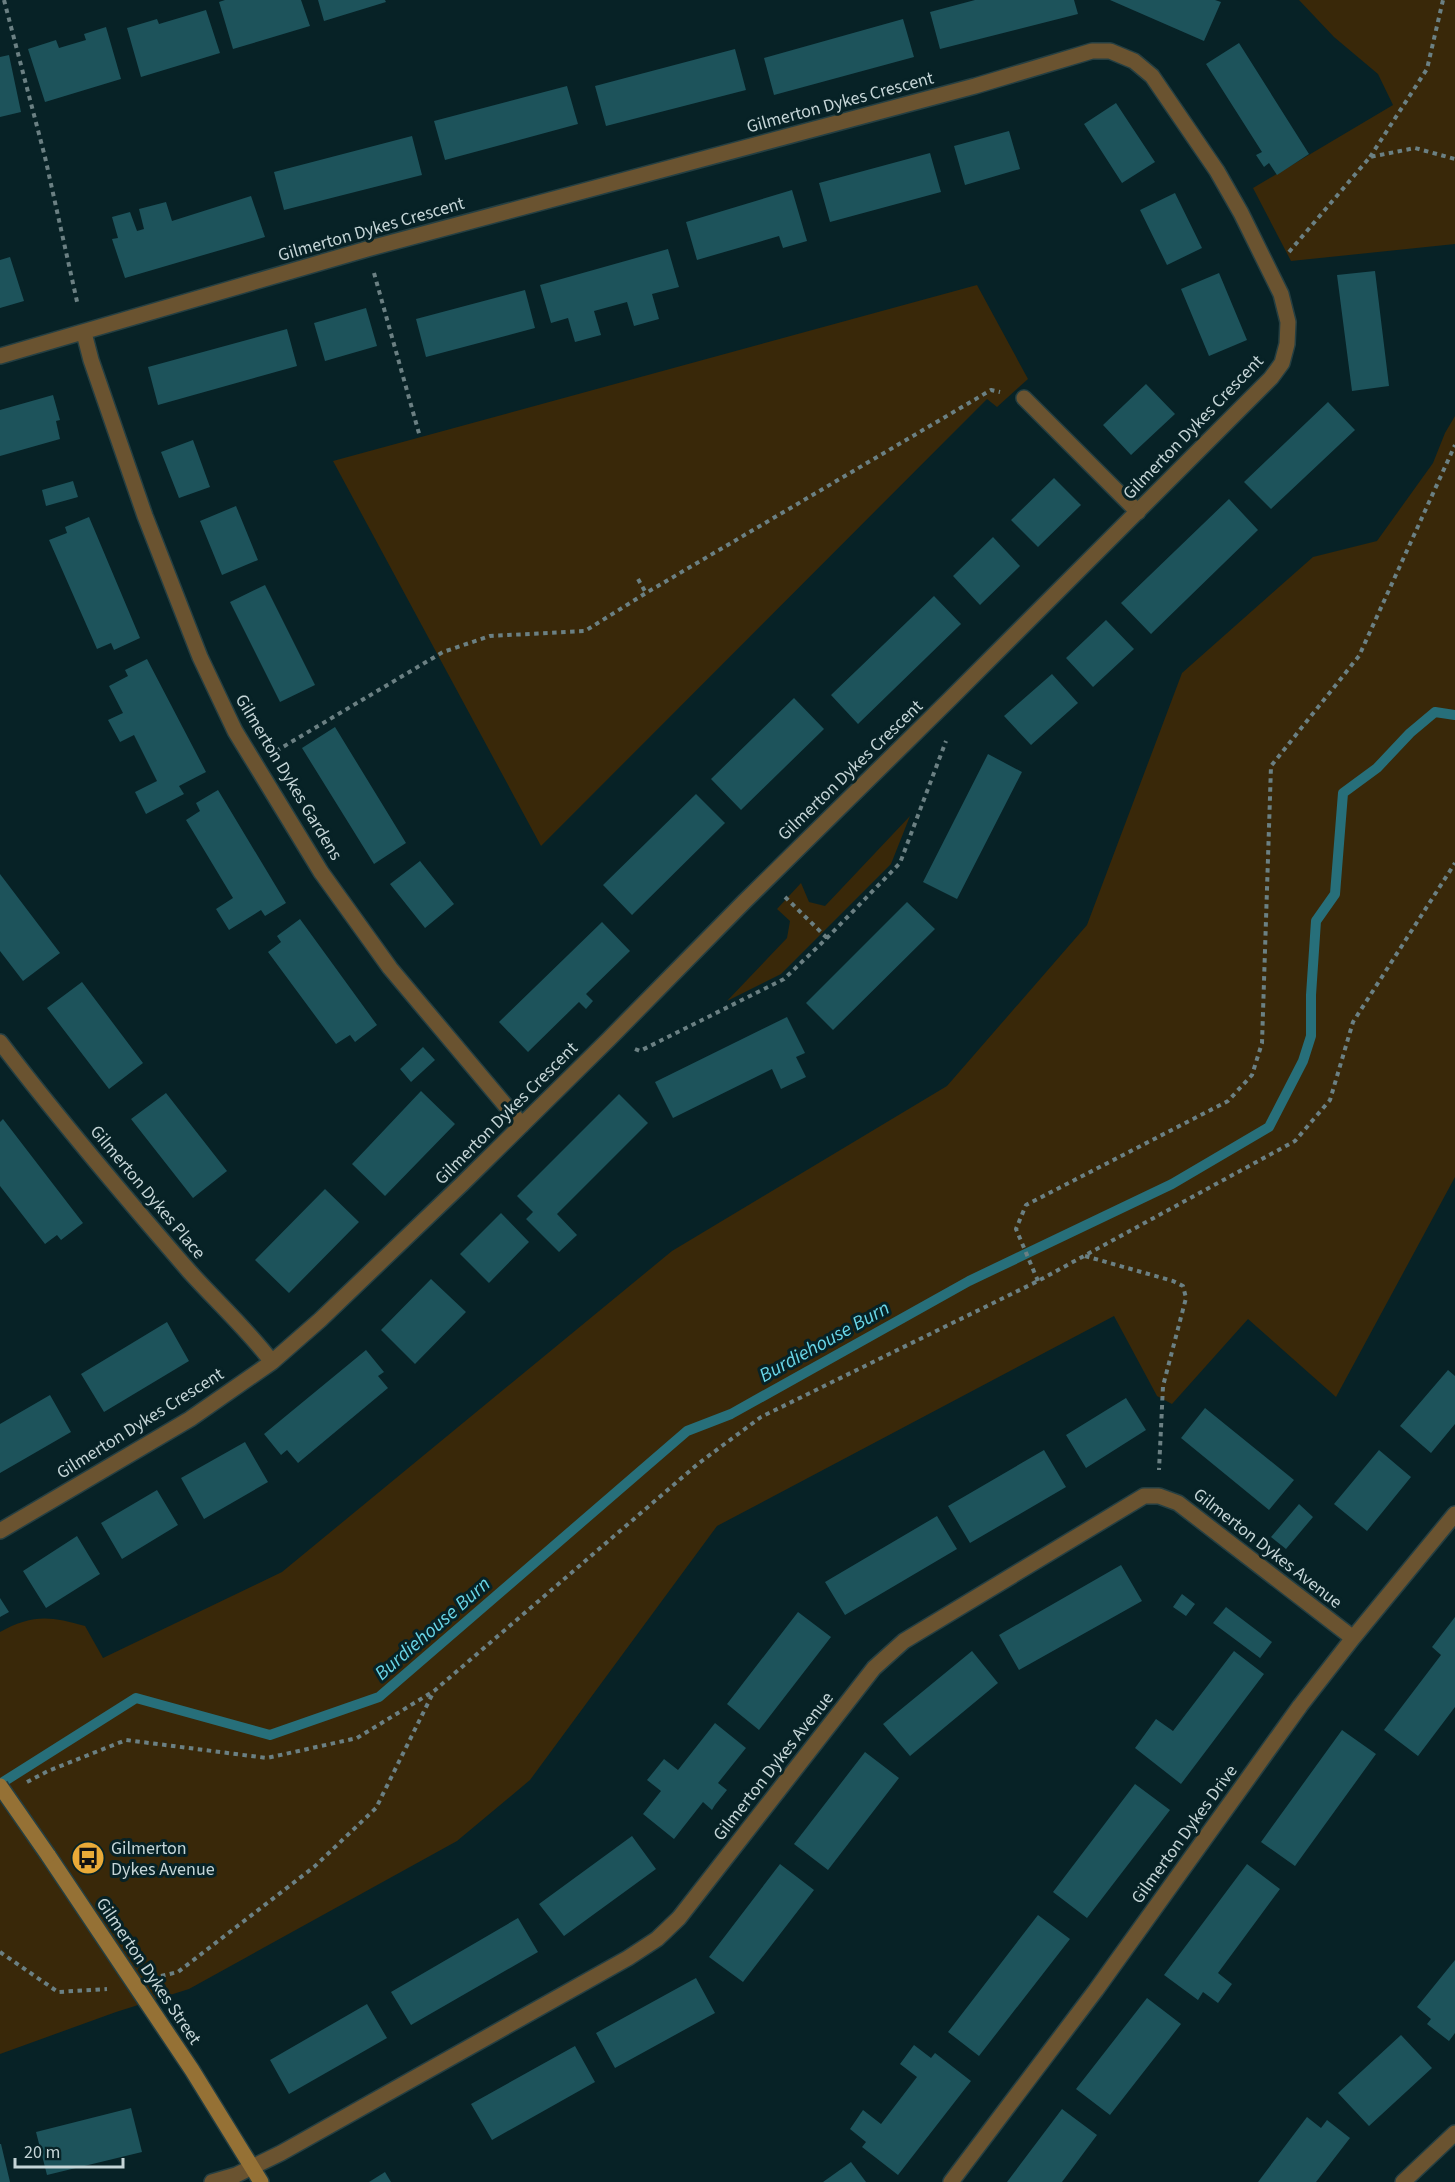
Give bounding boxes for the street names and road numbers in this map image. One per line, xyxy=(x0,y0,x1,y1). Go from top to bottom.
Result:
street label: Gilmerton Dykes Crescent xyxy=(744,65,937,140)
street label: Gilmerton Dykes Crescent xyxy=(275,191,467,268)
street label: Gilmerton Dykes Crescent xyxy=(1117,349,1269,505)
street label: Gilmerton Dykes Gardens xyxy=(229,689,348,865)
street label: Gilmerton Dykes Crescent xyxy=(772,694,928,846)
street label: Gilmerton Dykes Crescent xyxy=(429,1036,583,1190)
street label: Gilmerton Dykes Place xyxy=(84,1120,211,1265)
street label: Gilmerton Dykes Crescent xyxy=(52,1362,229,1485)
street label: Gilmerton Dykes Avenue xyxy=(1188,1482,1347,1615)
street label: Gilmerton Dykes Avenue xyxy=(707,1687,840,1846)
street label: Gilmerton Dykes Drive xyxy=(1125,1760,1243,1909)
street label: Gilmerton Dykes Street xyxy=(90,1893,207,2050)

